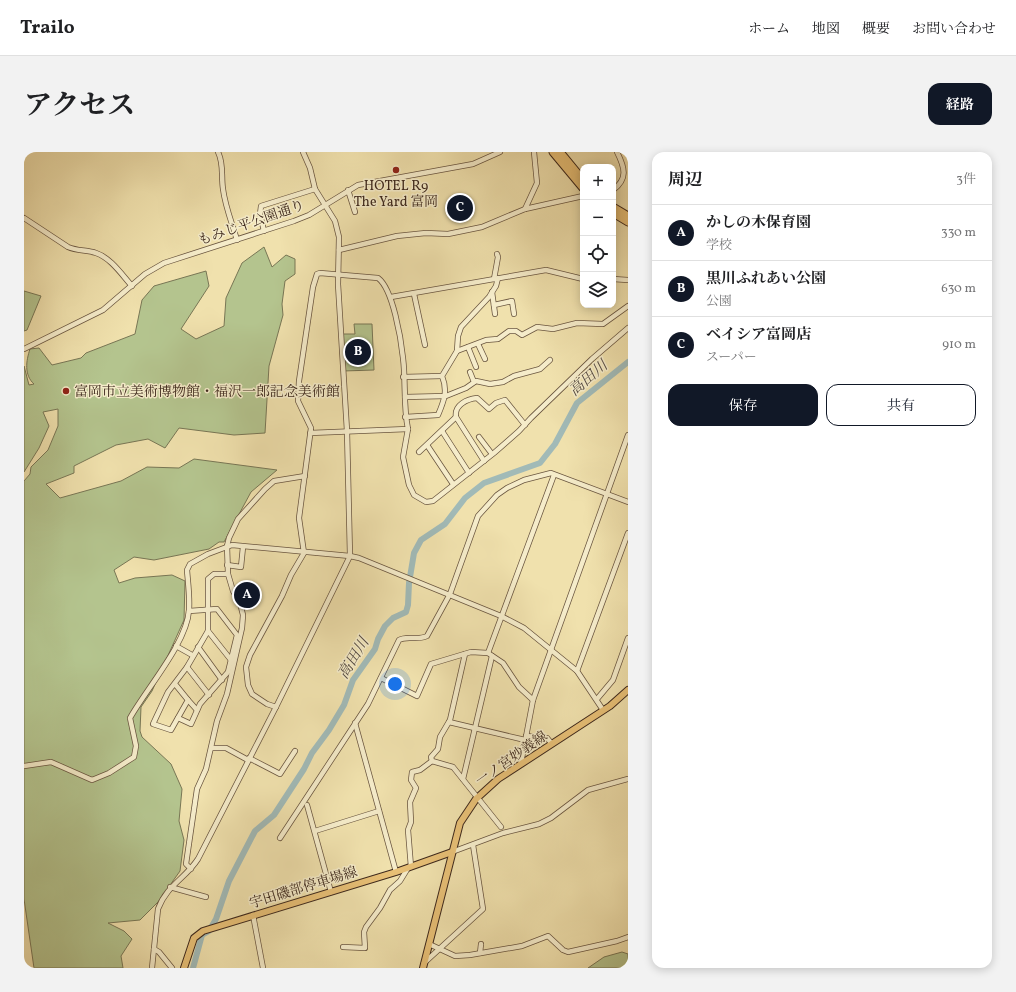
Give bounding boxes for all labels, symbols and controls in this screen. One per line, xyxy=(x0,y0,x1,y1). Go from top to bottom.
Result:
text: Trailo xyxy=(20,15,75,41)
text: ホーム xyxy=(748,20,790,39)
text: 地図 xyxy=(812,20,840,39)
text: 概要 xyxy=(862,20,890,39)
text: お問い合わせ xyxy=(912,20,996,39)
button: 経路 xyxy=(928,83,992,125)
text: アクセス xyxy=(24,87,135,126)
map controls xyxy=(580,164,616,308)
button: + xyxy=(580,164,616,200)
marker: HOTEL R9 The Yard 富岡 xyxy=(391,165,401,175)
text: 周辺 xyxy=(668,169,702,192)
text: 3件 xyxy=(956,171,976,189)
place label: HOTEL R9 The Yard 富岡 xyxy=(354,177,438,212)
pin: C xyxy=(447,193,473,223)
street label: もみじ平公園通り xyxy=(195,196,308,251)
button: − xyxy=(580,200,616,236)
text: かしの木保育園 xyxy=(706,213,811,234)
text: A xyxy=(676,224,686,242)
text: 330 m xyxy=(941,224,976,242)
button: locate xyxy=(580,236,616,272)
text: 学校 xyxy=(706,237,732,255)
text: 黒川ふれあい公園 xyxy=(706,269,826,290)
button: layers xyxy=(580,272,616,308)
text: B xyxy=(677,280,685,298)
text: 630 m xyxy=(941,280,976,298)
text: 公園 xyxy=(706,293,732,311)
text: ベイシア富岡店 xyxy=(706,325,811,346)
text: C xyxy=(677,336,685,354)
text: 910 m xyxy=(942,336,976,354)
pin: B xyxy=(345,337,371,367)
text: スーパー xyxy=(706,349,757,367)
water label: 高田川 xyxy=(565,355,614,402)
place label: 富岡市立美術博物館・福沢一郎記念美術館 xyxy=(74,383,340,402)
button: 保存 xyxy=(668,384,818,426)
button: 共有 xyxy=(826,384,976,426)
marker: 富岡市立美術博物館・福沢一郎記念美術館 xyxy=(61,386,71,396)
pin: A xyxy=(234,580,260,610)
water label: 高田川 xyxy=(334,632,376,683)
your location xyxy=(385,674,405,694)
street label: 一ノ宮妙義線 xyxy=(472,727,552,791)
street label: 宇田磯部停車場線 xyxy=(247,863,360,914)

